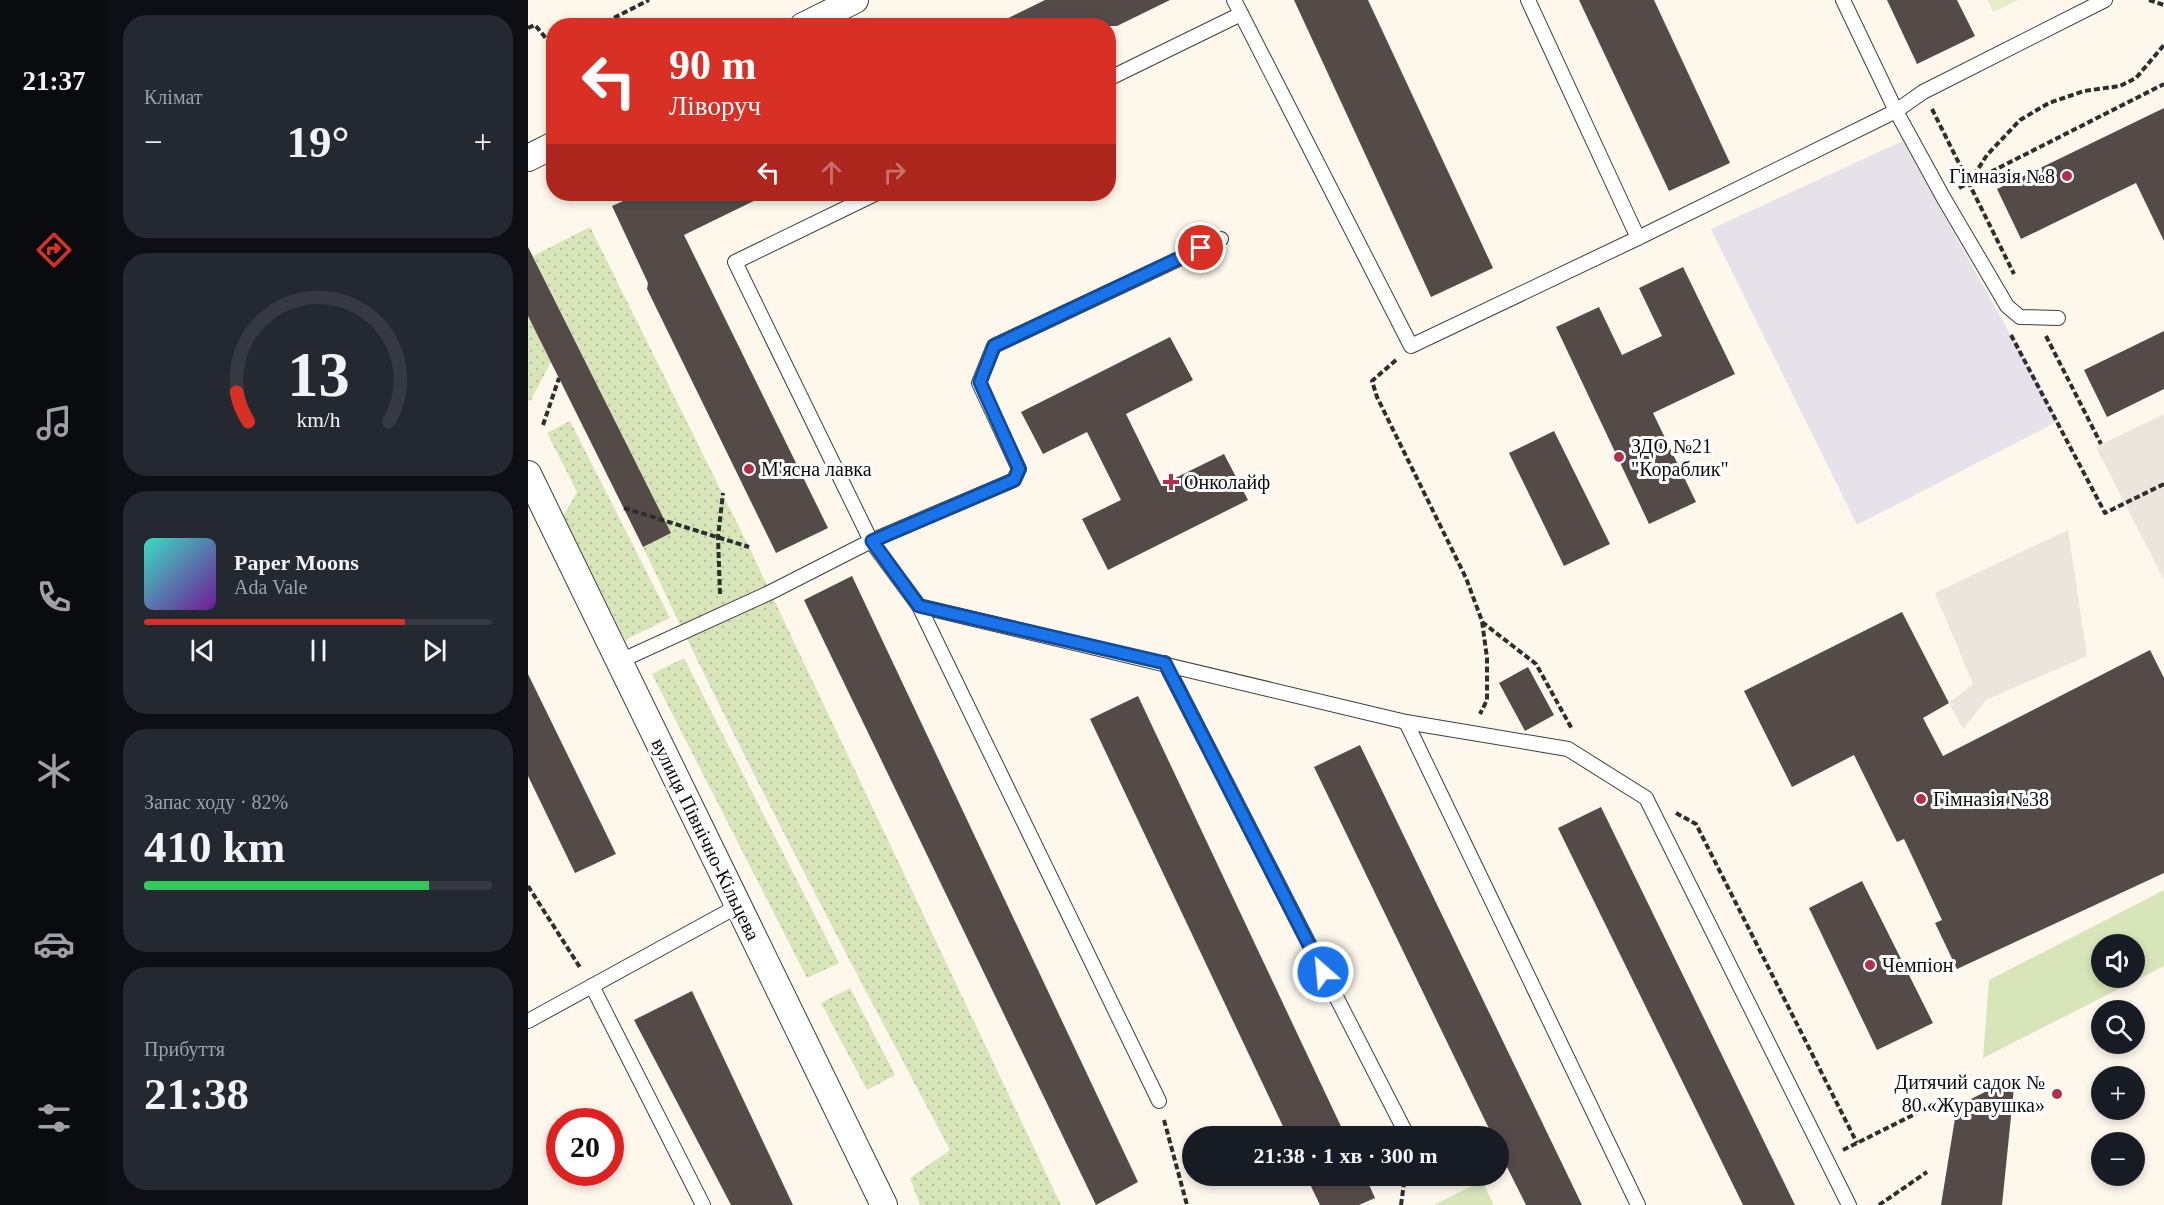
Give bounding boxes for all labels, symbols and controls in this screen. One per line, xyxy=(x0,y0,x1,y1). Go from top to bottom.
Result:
icon: left xyxy=(570,42,648,120)
text: 90 m xyxy=(669,42,757,88)
text: 21:37 xyxy=(23,66,86,96)
text: Клімат xyxy=(144,86,203,108)
text: Ліворуч xyxy=(669,91,761,121)
text: 19° xyxy=(287,117,350,167)
text: − xyxy=(144,124,163,160)
text: + xyxy=(473,124,492,160)
icon: left xyxy=(752,156,785,189)
icon: ahead xyxy=(815,156,848,189)
icon: right xyxy=(878,156,911,189)
place label: Гімназія №8 xyxy=(1949,165,2055,187)
marker: Гімназія №8 xyxy=(2060,169,2074,183)
pin xyxy=(1175,222,1226,273)
icon: directions xyxy=(33,229,75,271)
icon: arrive xyxy=(1184,231,1217,264)
text: 13 xyxy=(287,340,349,409)
icon: music xyxy=(33,402,75,444)
text: km/h xyxy=(296,408,340,432)
place label: ЗДО №21 "Кораблик" xyxy=(1631,435,1729,481)
marker: ЗДО №21 "Кораблик" xyxy=(1612,450,1626,464)
place label: М'ясна лавка xyxy=(761,458,872,480)
marker: М'ясна лавка xyxy=(742,462,756,476)
place label: Онколайф xyxy=(1184,471,1270,494)
marker: Онколайф xyxy=(1162,473,1180,491)
text: Paper Moons xyxy=(234,550,359,575)
icon: phone xyxy=(33,576,75,618)
text: Ada Vale xyxy=(234,576,308,598)
icon: previous xyxy=(186,634,219,667)
icon: pause xyxy=(302,634,335,667)
icon: next xyxy=(418,634,451,667)
street label: вулиця Північно-Кільцева xyxy=(647,734,765,944)
icon: climate xyxy=(33,750,75,792)
place label: Гімназія №38 xyxy=(1933,788,2049,810)
text: Запас ходу · 82% xyxy=(144,791,288,813)
marker: Гімназія №38 xyxy=(1914,792,1928,806)
text: 410 km xyxy=(144,822,285,872)
icon: car xyxy=(33,923,75,965)
map controls xyxy=(2091,934,2145,1186)
button: sound xyxy=(2091,934,2145,988)
position arrow xyxy=(1291,940,1355,1004)
place label: Чемпіон xyxy=(1882,954,1954,976)
marker: Чемпіон xyxy=(1863,958,1877,972)
button: search xyxy=(2091,1000,2145,1054)
text: Прибуття xyxy=(144,1038,225,1060)
button: + xyxy=(2091,1066,2145,1120)
text: 21:38 xyxy=(144,1069,249,1119)
place label: Дитячий садок № 80 «Журавушка» xyxy=(1895,1071,2045,1117)
marker: Дитячий садок № 80 «Журавушка» xyxy=(2050,1087,2064,1101)
icon: filters xyxy=(33,1097,75,1139)
speed limit sign: 20 xyxy=(546,1108,624,1186)
button: − xyxy=(2091,1132,2145,1186)
text: 21:38 · 1 хв · 300 m xyxy=(1253,1143,1438,1168)

